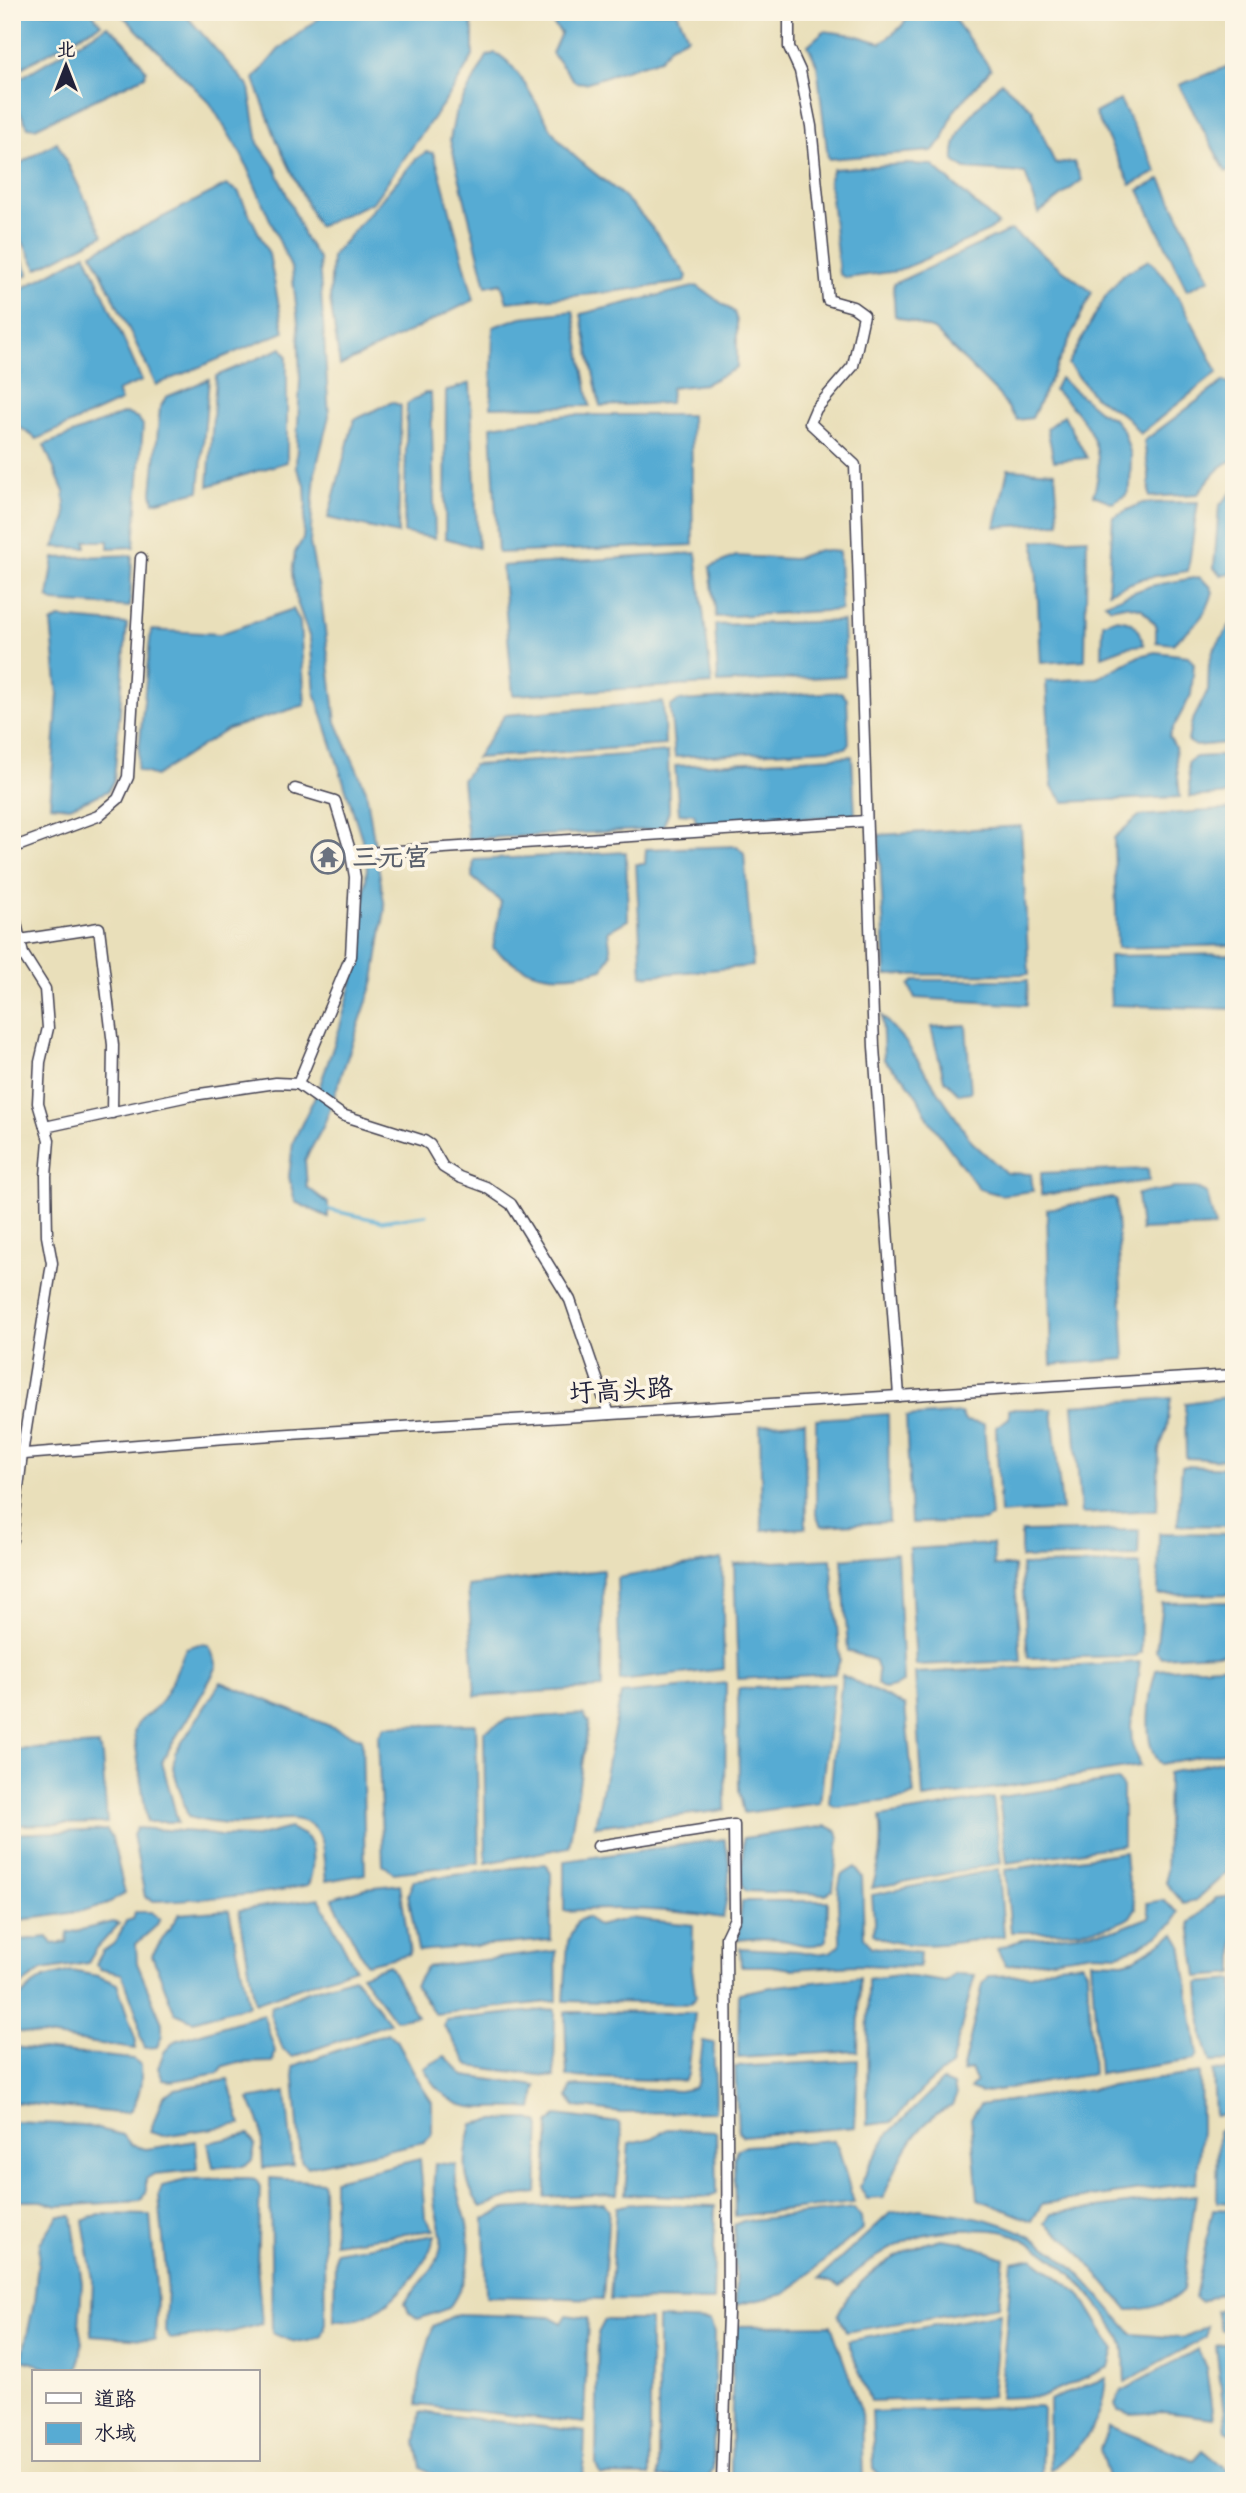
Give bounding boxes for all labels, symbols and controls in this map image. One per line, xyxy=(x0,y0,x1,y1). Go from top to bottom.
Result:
north arrow xyxy=(32,32,102,102)
text: 北 xyxy=(56,39,76,61)
temple icon: 三元宫 xyxy=(309,838,347,876)
place label: 三元宫 xyxy=(352,843,430,873)
street label: 圩高头路 xyxy=(568,1372,674,1410)
legend xyxy=(32,2370,259,2462)
text: 道路 xyxy=(94,2387,136,2411)
text: 水域 xyxy=(94,2421,136,2445)

